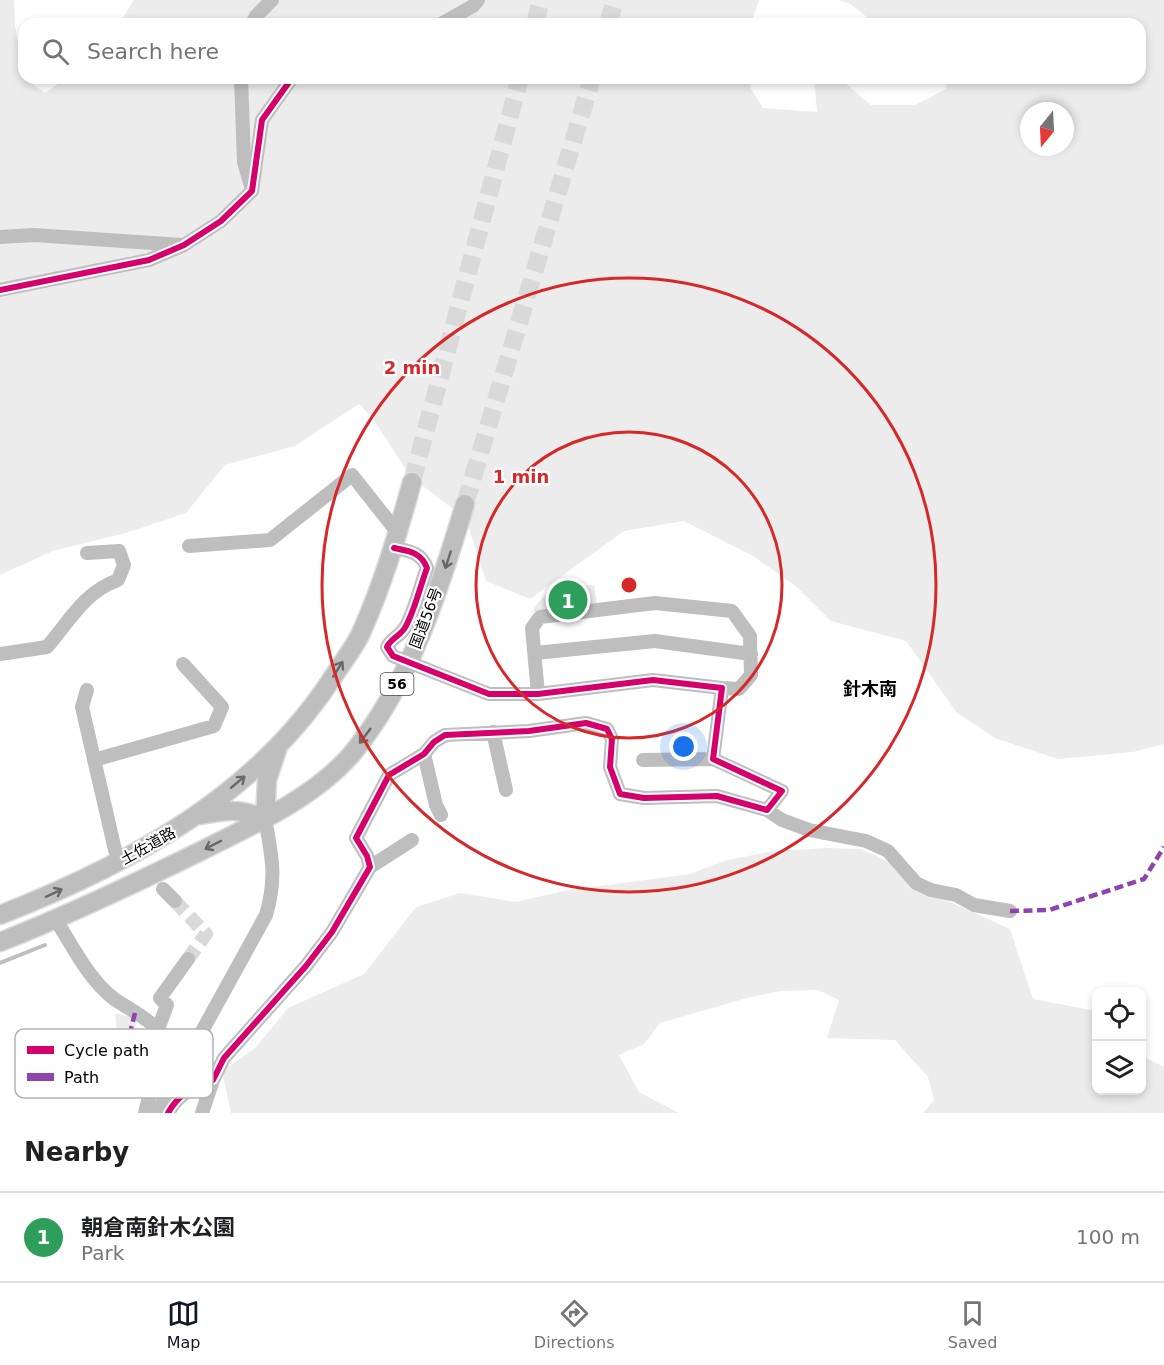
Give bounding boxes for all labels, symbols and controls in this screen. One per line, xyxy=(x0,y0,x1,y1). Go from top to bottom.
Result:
search box xyxy=(18,18,1146,84)
icon: search xyxy=(39,35,72,68)
text: Search here xyxy=(87,39,219,64)
north arrow xyxy=(1020,102,1074,156)
text: 2 min xyxy=(384,357,440,378)
text: 1 min xyxy=(493,466,549,487)
one-way arrow xyxy=(441,550,452,569)
centre of rings xyxy=(619,575,639,595)
pin: 1 xyxy=(548,578,588,622)
street label: 国道56号 xyxy=(406,585,446,651)
one-way arrow xyxy=(333,661,345,678)
road number: 56 xyxy=(380,673,414,695)
district label: 針木南 xyxy=(843,678,897,699)
one-way arrow xyxy=(358,727,371,743)
your location xyxy=(669,732,698,761)
one-way arrow xyxy=(230,775,245,789)
street label: 土佐道路 xyxy=(117,824,179,868)
one-way arrow xyxy=(204,840,222,851)
one-way arrow xyxy=(45,887,63,898)
map controls xyxy=(1092,987,1146,1095)
button: locate xyxy=(1092,987,1146,1041)
legend xyxy=(15,1029,213,1098)
text: Cycle path xyxy=(64,1041,149,1060)
button: layers xyxy=(1092,1041,1146,1095)
text: Path xyxy=(64,1068,99,1087)
text: Nearby xyxy=(24,1137,129,1167)
text: 朝倉南針木公園 xyxy=(81,1215,235,1240)
text: 1 xyxy=(37,1225,50,1249)
text: 100 m xyxy=(1076,1225,1140,1249)
text: Park xyxy=(81,1241,124,1265)
tab: Map xyxy=(167,1297,200,1352)
tab: Directions xyxy=(534,1297,614,1352)
tab: Saved xyxy=(948,1297,997,1352)

